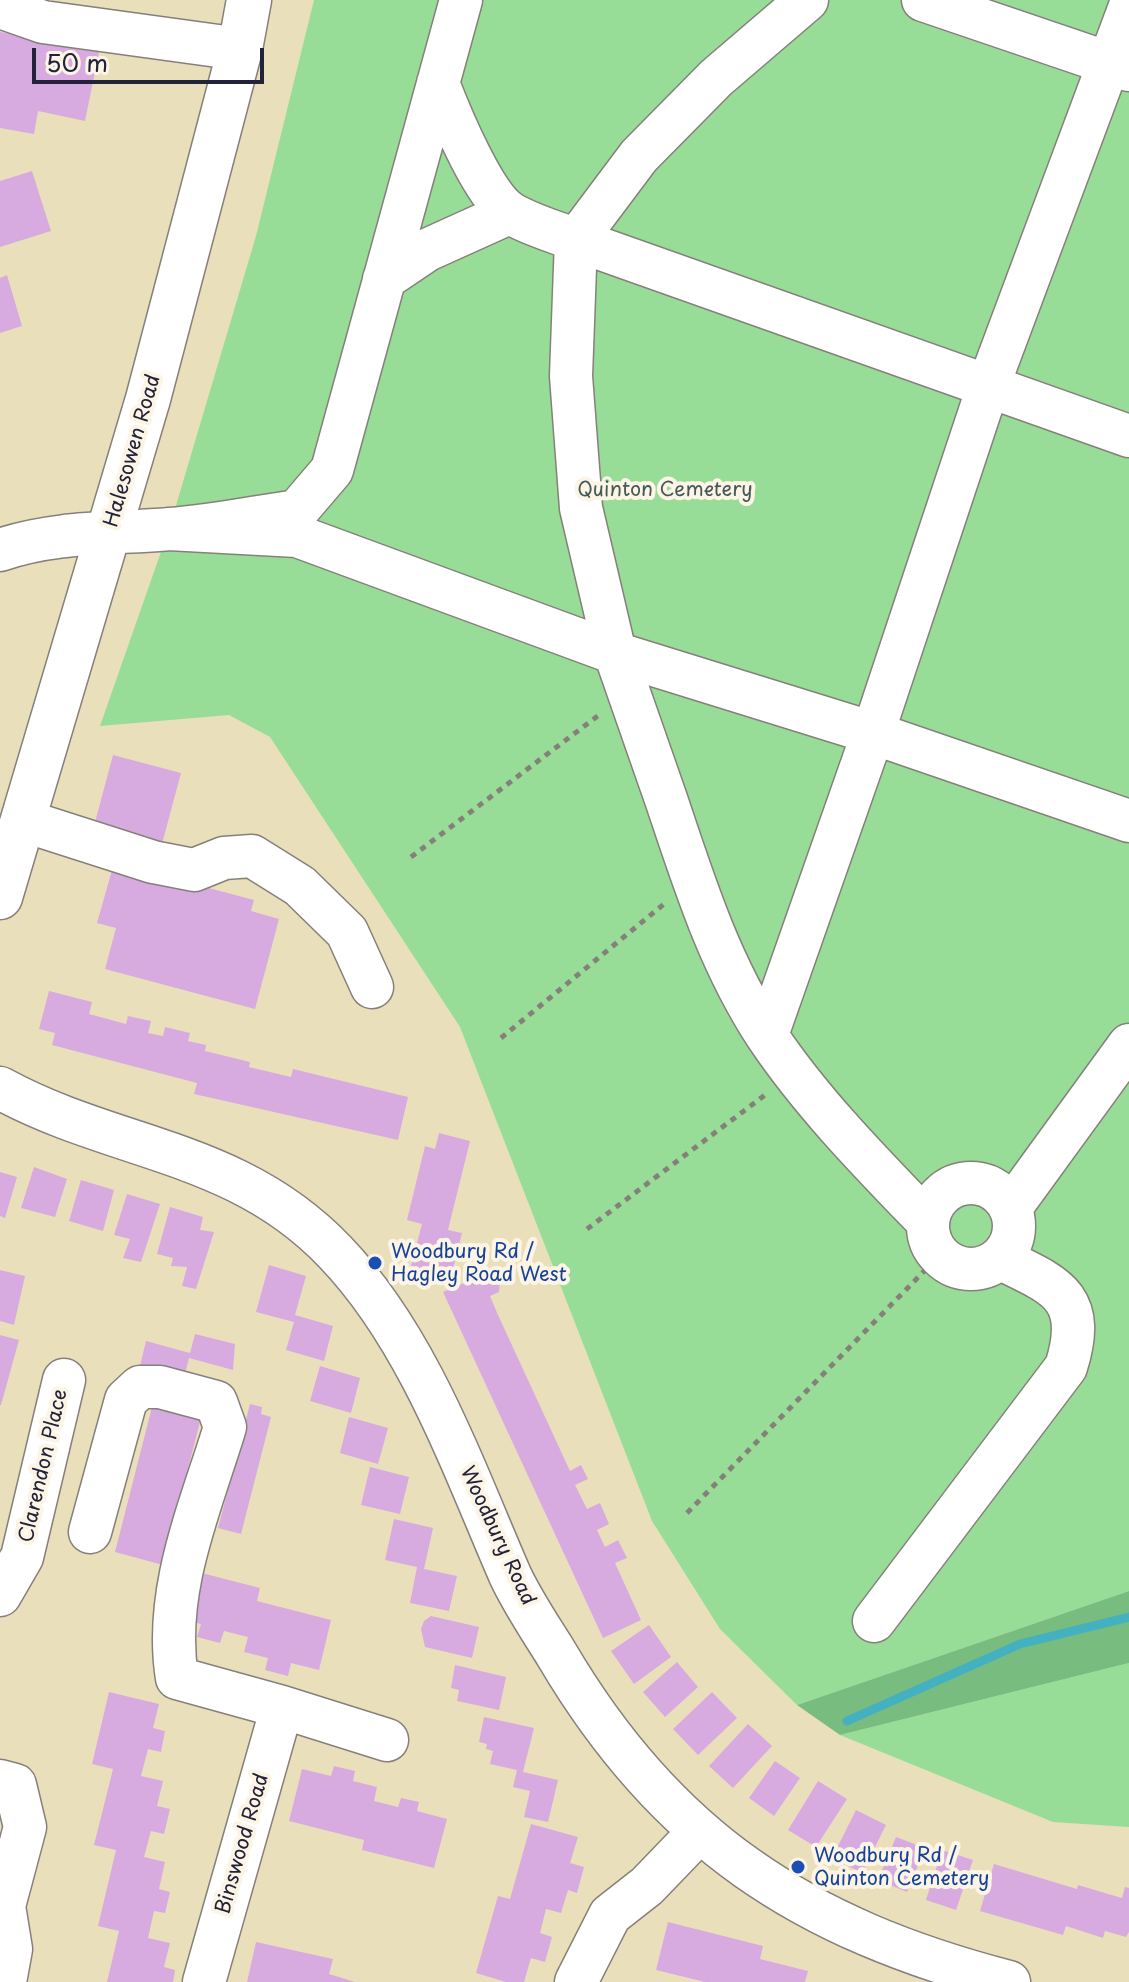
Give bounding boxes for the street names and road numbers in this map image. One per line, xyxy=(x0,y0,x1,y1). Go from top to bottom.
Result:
street label: Halesowen Road xyxy=(100,372,166,530)
street label: Clarendon Place xyxy=(15,1387,73,1545)
street label: Woodbury Road xyxy=(454,1463,540,1609)
street label: Binswood Road xyxy=(211,1771,275,1917)

